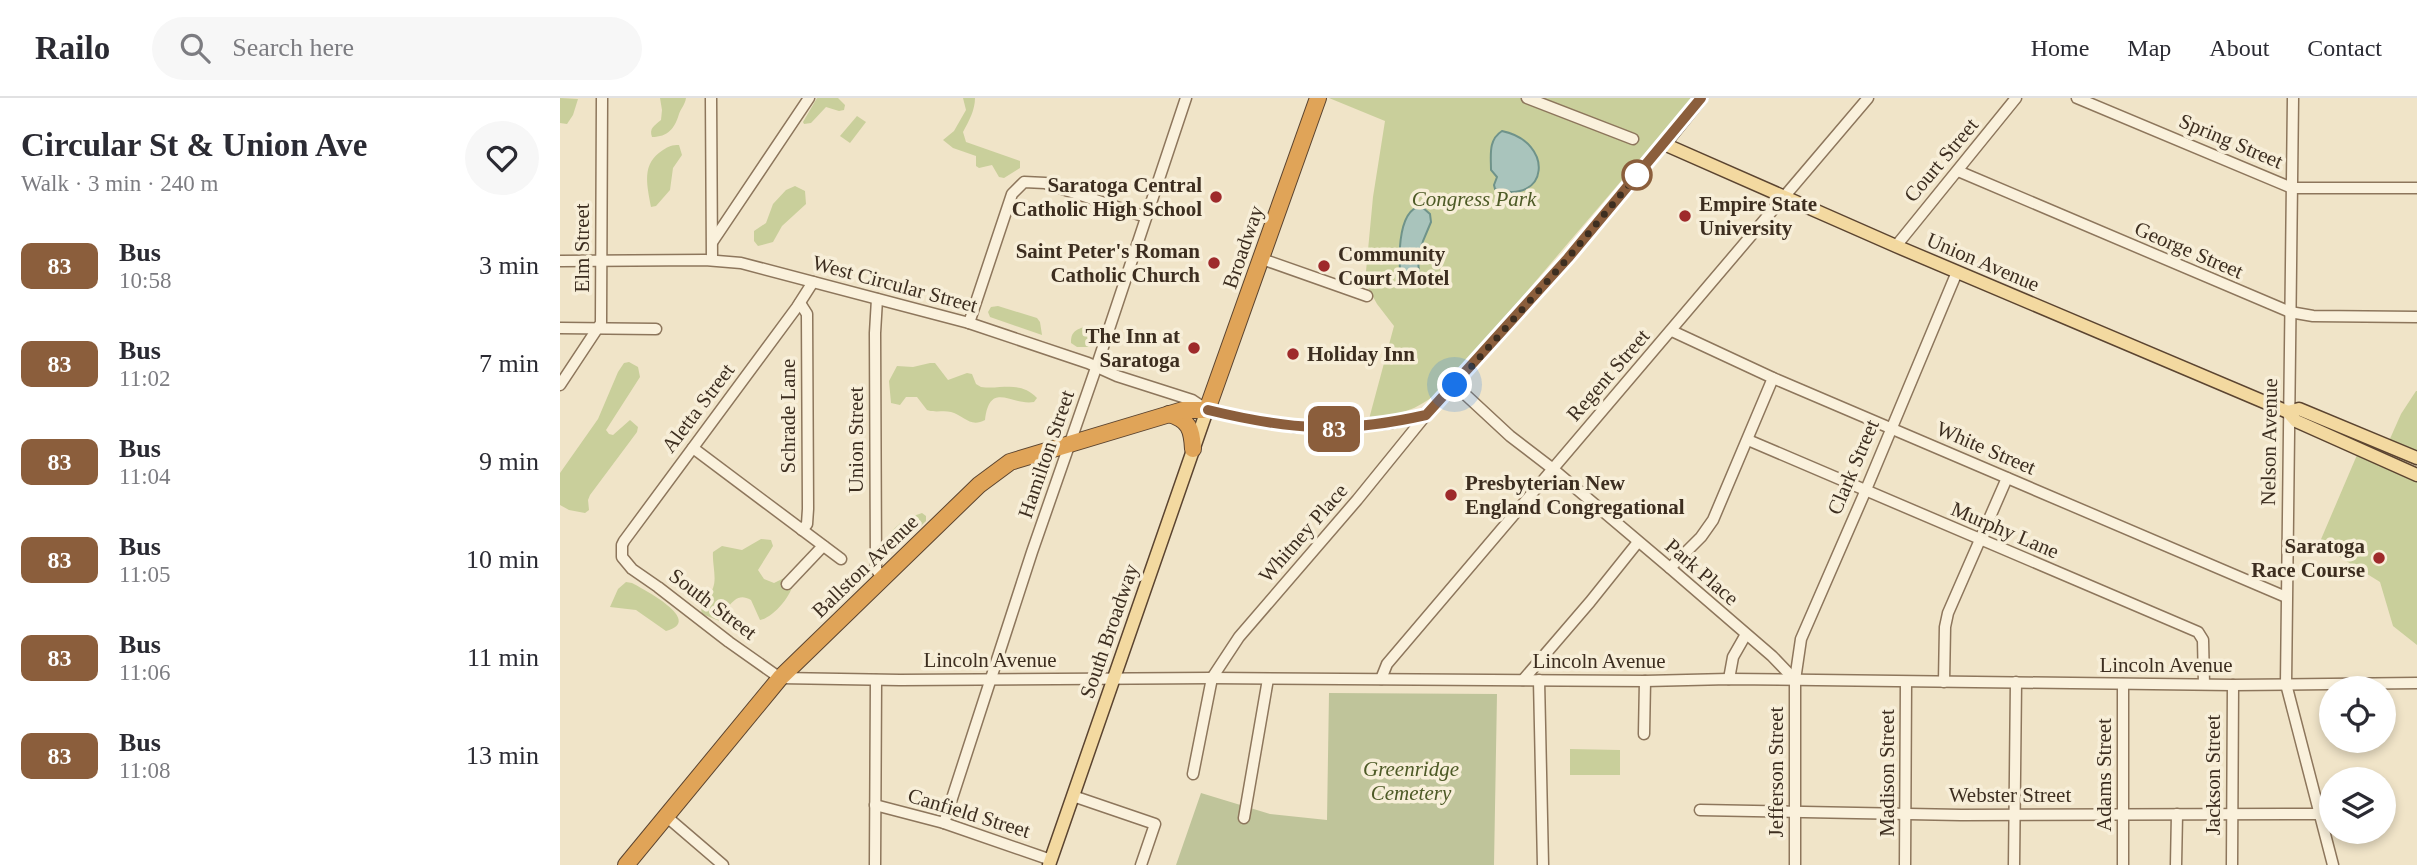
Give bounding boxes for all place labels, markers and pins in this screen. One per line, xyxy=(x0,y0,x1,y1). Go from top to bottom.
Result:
unlabelled marker xyxy=(1622,160,1652,190)
place label: Saratoga Central Catholic High School xyxy=(1012,173,1202,221)
marker: Saratoga Central Catholic High School xyxy=(1208,189,1224,205)
place label: Empire State University xyxy=(1699,192,1817,240)
marker: Empire State University xyxy=(1677,208,1693,224)
place label: Saint Peter's Roman Catholic Church xyxy=(1016,239,1200,287)
place label: Community Court Motel xyxy=(1338,242,1450,290)
marker: Saint Peter's Roman Catholic Church xyxy=(1206,255,1222,271)
marker: Community Court Motel xyxy=(1316,258,1332,274)
place label: The Inn at Saratoga xyxy=(1085,324,1180,372)
marker: The Inn at Saratoga xyxy=(1186,340,1202,356)
place label: Holiday Inn xyxy=(1307,342,1415,366)
marker: Holiday Inn xyxy=(1285,346,1301,362)
place label: Presbyterian New England Congregational xyxy=(1465,471,1685,519)
marker: Presbyterian New England Congregational xyxy=(1443,487,1459,503)
place label: Saratoga Race Course xyxy=(2251,534,2365,582)
marker: Saratoga Race Course xyxy=(2371,550,2387,566)

